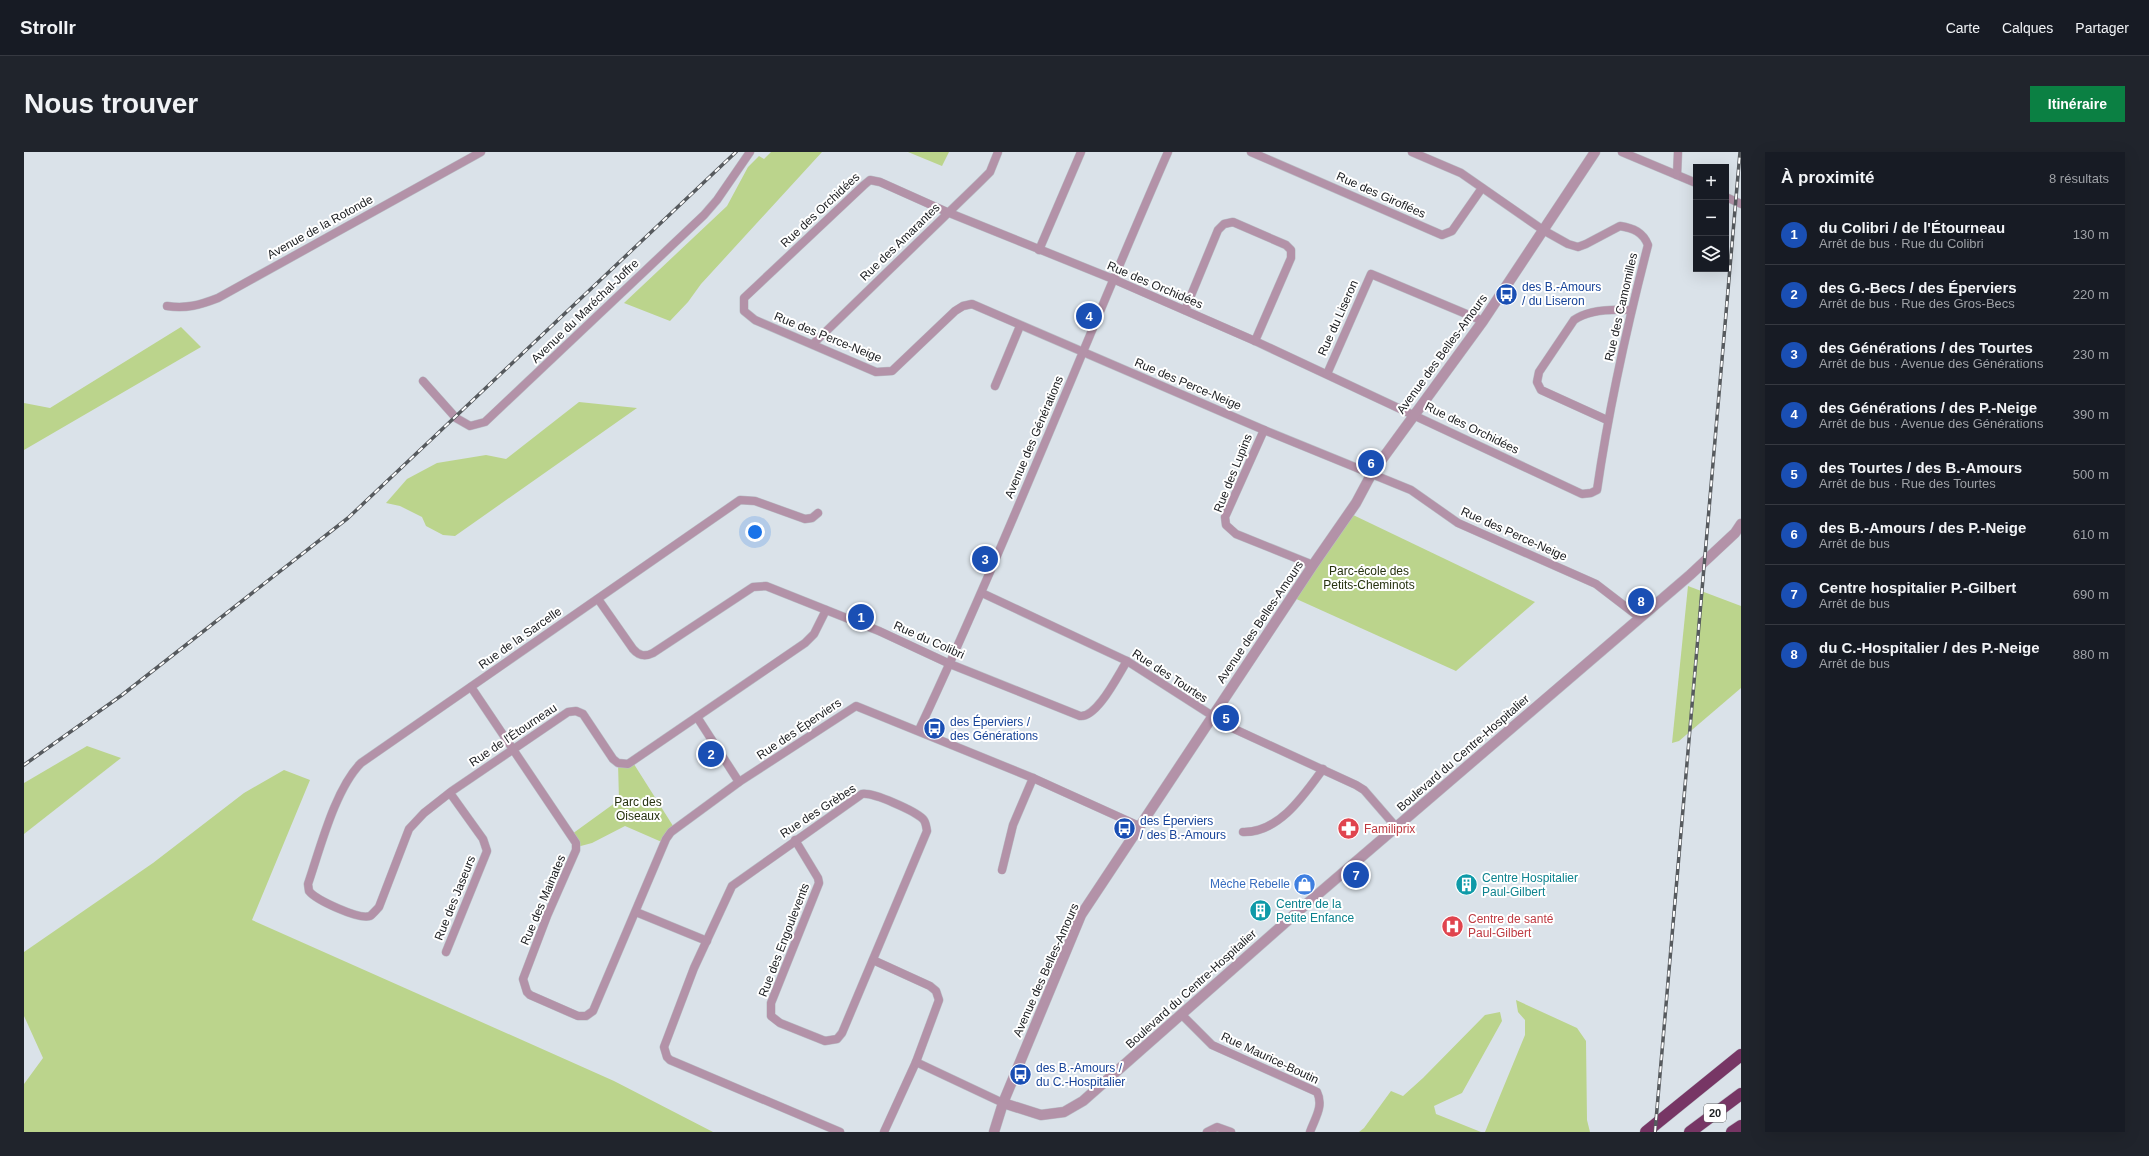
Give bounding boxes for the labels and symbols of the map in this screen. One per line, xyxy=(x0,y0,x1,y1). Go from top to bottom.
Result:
street label: Rue des Giroflées xyxy=(1334,169,1428,221)
street label: Rue des Orchidées xyxy=(778,170,862,250)
street label: Avenue de la Rotonde xyxy=(265,192,376,262)
street label: Rue des Amarantes xyxy=(857,200,943,284)
street label: Rue des Camomilles xyxy=(1602,251,1640,363)
street label: Avenue du Maréchal-Joffre xyxy=(528,256,642,366)
street label: Rue des Orchidées xyxy=(1105,258,1205,312)
street label: Rue du Liseron xyxy=(1315,278,1361,358)
place label: des B.-Amours / du Liseron xyxy=(1522,280,1601,308)
bus stop icon: des B.-Amours / du Liseron xyxy=(1494,281,1520,307)
street label: Avenue des Belles-Amours xyxy=(1394,291,1490,417)
pin: 4 xyxy=(1076,301,1102,331)
street label: Rue des Perce-Neige xyxy=(772,309,884,365)
street label: Rue des Perce-Neige xyxy=(1132,355,1244,413)
street label: Avenue des Générations xyxy=(1002,374,1066,500)
street label: Rue des Orchidées xyxy=(1423,399,1521,457)
street label: Rue des Lupins xyxy=(1211,432,1255,514)
pin: 6 xyxy=(1358,448,1384,478)
street label: Rue des Perce-Neige xyxy=(1459,504,1570,564)
your location xyxy=(745,522,765,542)
pin: 3 xyxy=(972,544,998,574)
street label: Avenue des Belles-Amours xyxy=(1214,558,1306,686)
park label: Parc-école des Petits-Cheminots xyxy=(1323,564,1415,592)
pin: 8 xyxy=(1628,586,1654,616)
pin: 1 xyxy=(848,602,874,632)
street label: Rue de la Sarcelle xyxy=(476,604,564,672)
street label: Rue du Colibri xyxy=(891,618,967,662)
street label: Rue des Tourtes xyxy=(1130,646,1210,706)
street label: Boulevard du Centre-Hospitalier xyxy=(1394,692,1532,814)
street label: Rue des Éperviers xyxy=(754,695,844,762)
street label: Rue de l'Étourneau xyxy=(466,700,559,769)
pin: 5 xyxy=(1213,703,1239,733)
place label: des Éperviers / des Générations xyxy=(950,714,1038,743)
bus stop icon: des Éperviers / des Générations xyxy=(922,716,948,742)
pin: 2 xyxy=(698,739,724,769)
street label: Rue des Grèbes xyxy=(778,781,858,841)
park label: Parc des Oiseaux xyxy=(614,795,662,823)
place label: des Éperviers / des B.-Amours xyxy=(1140,813,1226,842)
bus stop icon: des Éperviers / des B.-Amours xyxy=(1112,815,1138,841)
pharmacy icon: Familiprix xyxy=(1335,816,1361,842)
place label: Familiprix xyxy=(1364,822,1415,836)
street label: Rue des Mainates xyxy=(518,853,568,947)
street label: Rue des Jaseurs xyxy=(432,854,478,942)
pin: 7 xyxy=(1343,860,1369,890)
shop icon: Mèche Rebelle xyxy=(1292,871,1318,897)
place label: Centre Hospitalier Paul-Gilbert xyxy=(1482,871,1578,899)
building icon: Centre Hospitalier Paul-Gilbert xyxy=(1453,872,1479,898)
place label: Mèche Rebelle xyxy=(1210,877,1290,891)
street label: Rue des Engoulevents xyxy=(756,881,812,999)
place label: Centre de la Petite Enfance xyxy=(1276,897,1354,925)
building icon: Centre de la Petite Enfance xyxy=(1247,898,1273,924)
street label: Avenue des Belles-Amours xyxy=(1010,901,1082,1039)
place label: Centre de santé Paul-Gilbert xyxy=(1468,912,1554,940)
hospital icon: Centre de santé Paul-Gilbert xyxy=(1440,913,1466,939)
street label: Boulevard du Centre-Hospitalier xyxy=(1123,927,1259,1051)
street label: Rue Maurice-Boutin xyxy=(1219,1029,1321,1087)
place label: des B.-Amours / du C.-Hospitalier xyxy=(1036,1061,1125,1089)
bus stop icon: des B.-Amours / du C.-Hospitalier xyxy=(1008,1062,1034,1088)
road number: 20 xyxy=(1704,1104,1726,1122)

